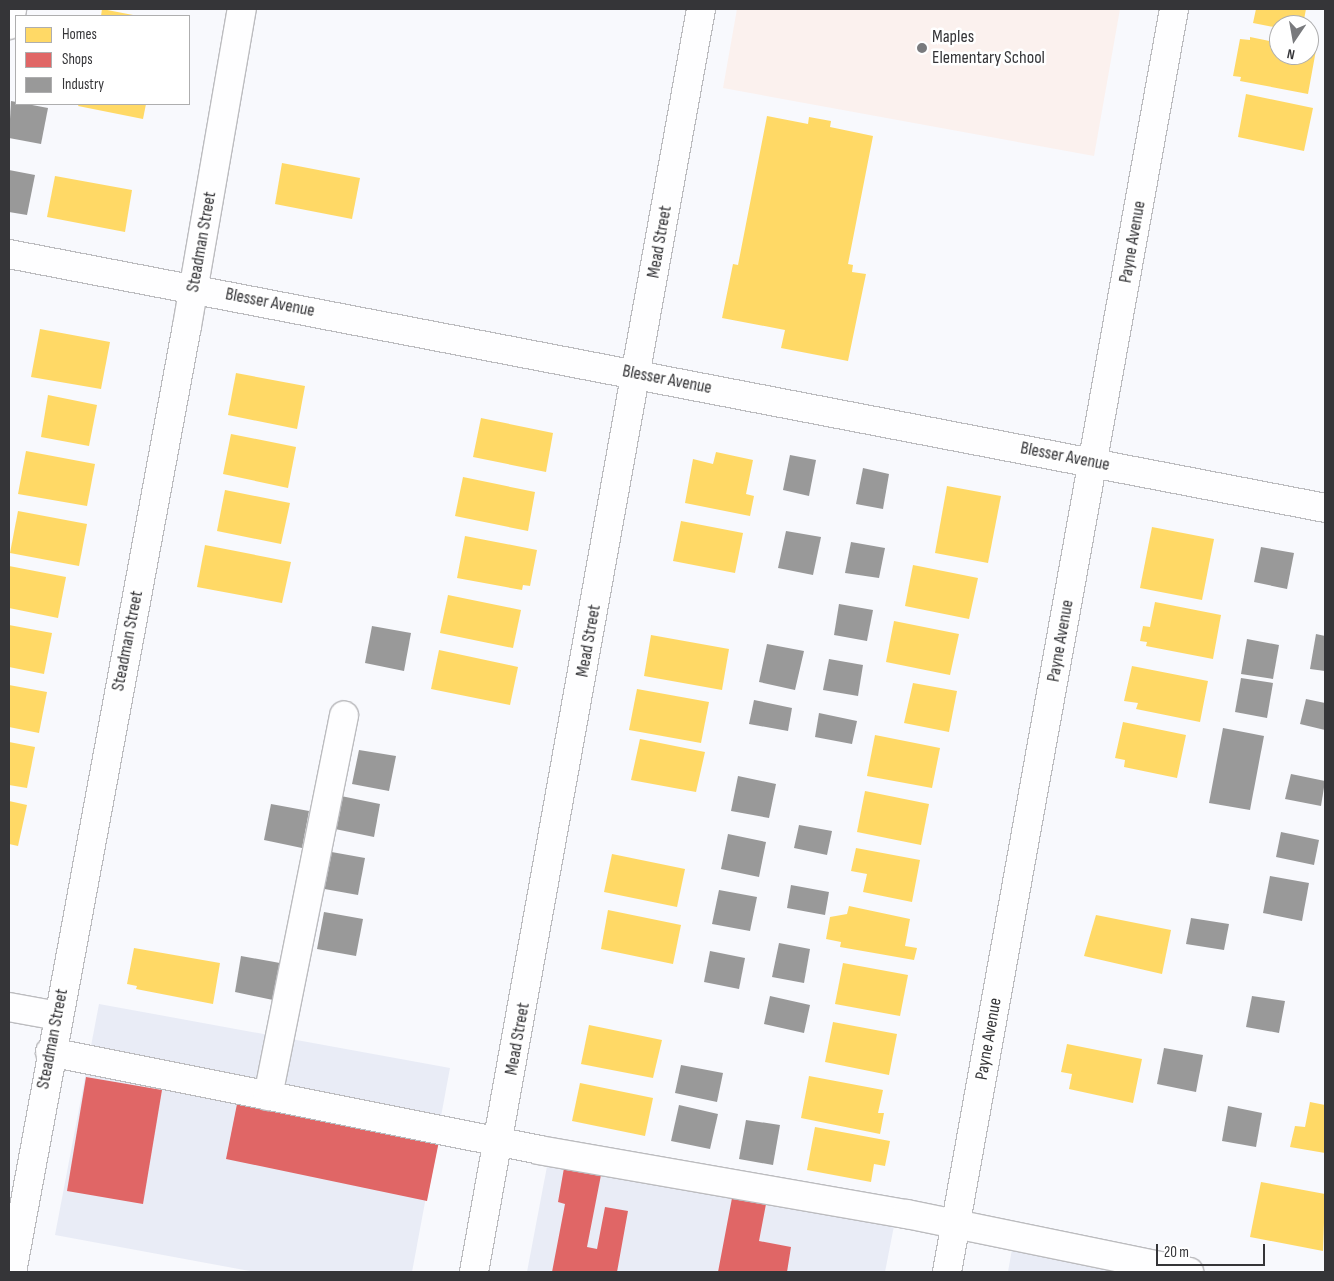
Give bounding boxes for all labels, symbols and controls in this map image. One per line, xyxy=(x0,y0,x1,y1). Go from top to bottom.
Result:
legend xyxy=(15,15,190,105)
north arrow xyxy=(1269,15,1319,65)
text: Homes xyxy=(62,25,97,44)
place label: Maples Elementary School xyxy=(932,27,1045,70)
marker: Maples Elementary School xyxy=(916,42,928,54)
text: N xyxy=(1286,45,1296,63)
text: Shops xyxy=(62,50,93,69)
text: Industry xyxy=(62,75,104,94)
street label: Steadman Street xyxy=(183,190,221,294)
street label: Payne Avenue xyxy=(1115,199,1151,285)
street label: Mead Street xyxy=(643,204,677,280)
street label: Blesser Avenue xyxy=(223,284,317,322)
street label: Blesser Avenue xyxy=(620,361,714,399)
street label: Blesser Avenue xyxy=(1018,438,1112,476)
street label: Steadman Street xyxy=(108,589,148,693)
street label: Payne Avenue xyxy=(1043,598,1079,684)
street label: Mead Street xyxy=(572,603,606,679)
street label: Steadman Street xyxy=(33,987,73,1091)
street label: Payne Avenue xyxy=(971,996,1007,1082)
street label: Mead Street xyxy=(501,1001,535,1077)
scale bar xyxy=(1159,1234,1268,1266)
text: 20 m xyxy=(1164,1243,1189,1262)

